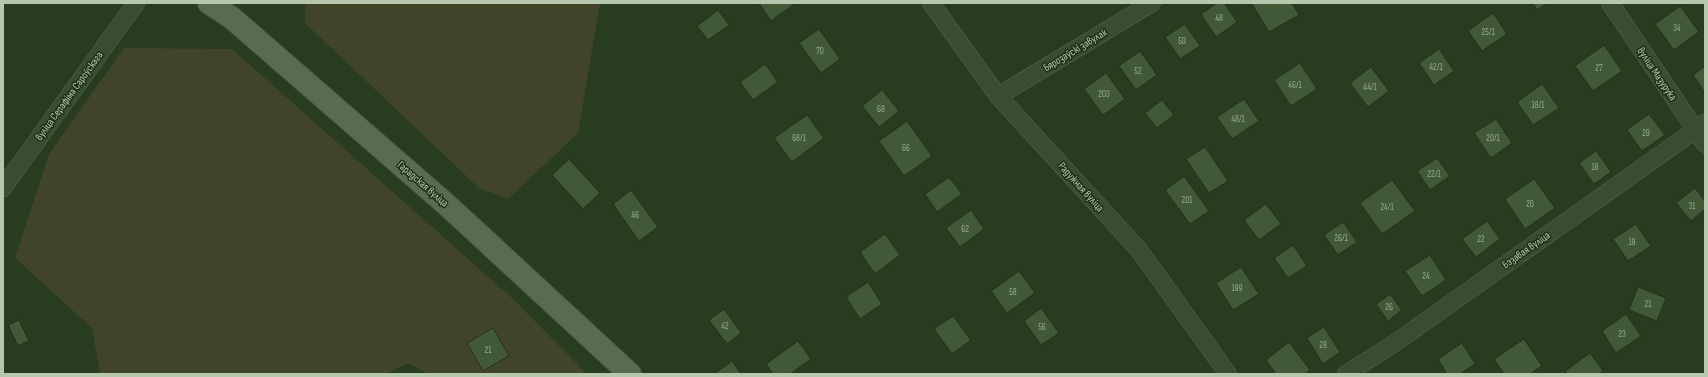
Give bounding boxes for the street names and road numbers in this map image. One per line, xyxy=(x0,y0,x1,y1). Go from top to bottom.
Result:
street label: Бярозаўскі завулак xyxy=(1041,25,1110,74)
street label: вуліца Мазурука xyxy=(1634,45,1680,103)
street label: вуліца Серафіма Сароўскага xyxy=(32,49,106,143)
street label: Гарадская вуліца xyxy=(395,158,451,210)
street label: Радужная вуліца xyxy=(1055,160,1107,214)
street label: Бэзавая вуліца xyxy=(1499,229,1553,271)

